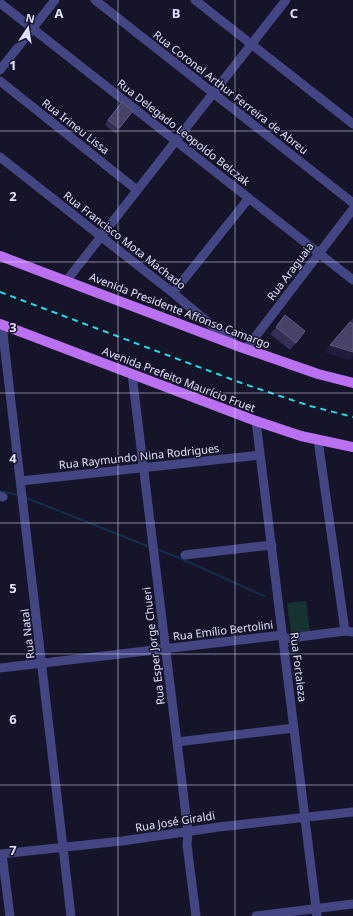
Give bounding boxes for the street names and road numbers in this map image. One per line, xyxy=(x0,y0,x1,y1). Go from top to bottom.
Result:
street label: Rua Coronel Arthur Ferreira de Abreu xyxy=(150,27,312,157)
street label: Rua Delegado Leopoldo Belczak xyxy=(114,75,254,189)
street label: Rua Irineu Lissa xyxy=(39,95,113,157)
street label: Rua Francisco Mota Machado xyxy=(61,188,190,293)
street label: Rua Araguaia xyxy=(263,239,317,303)
street label: Avenida Presidente Affonso Camargo xyxy=(87,268,273,352)
street label: Avenida Prefeito Maurício Fruet xyxy=(100,343,258,415)
street label: Rua Raymundo Nina Rodrigues xyxy=(58,440,220,472)
street label: Rua Esper Jorge Chueri xyxy=(138,586,168,706)
street label: Rua Natal xyxy=(16,608,38,660)
street label: Rua Emílio Bertolini xyxy=(172,616,274,644)
street label: Rua Fortaleza xyxy=(287,631,311,703)
street label: Rua José Giraldi xyxy=(134,807,216,835)

